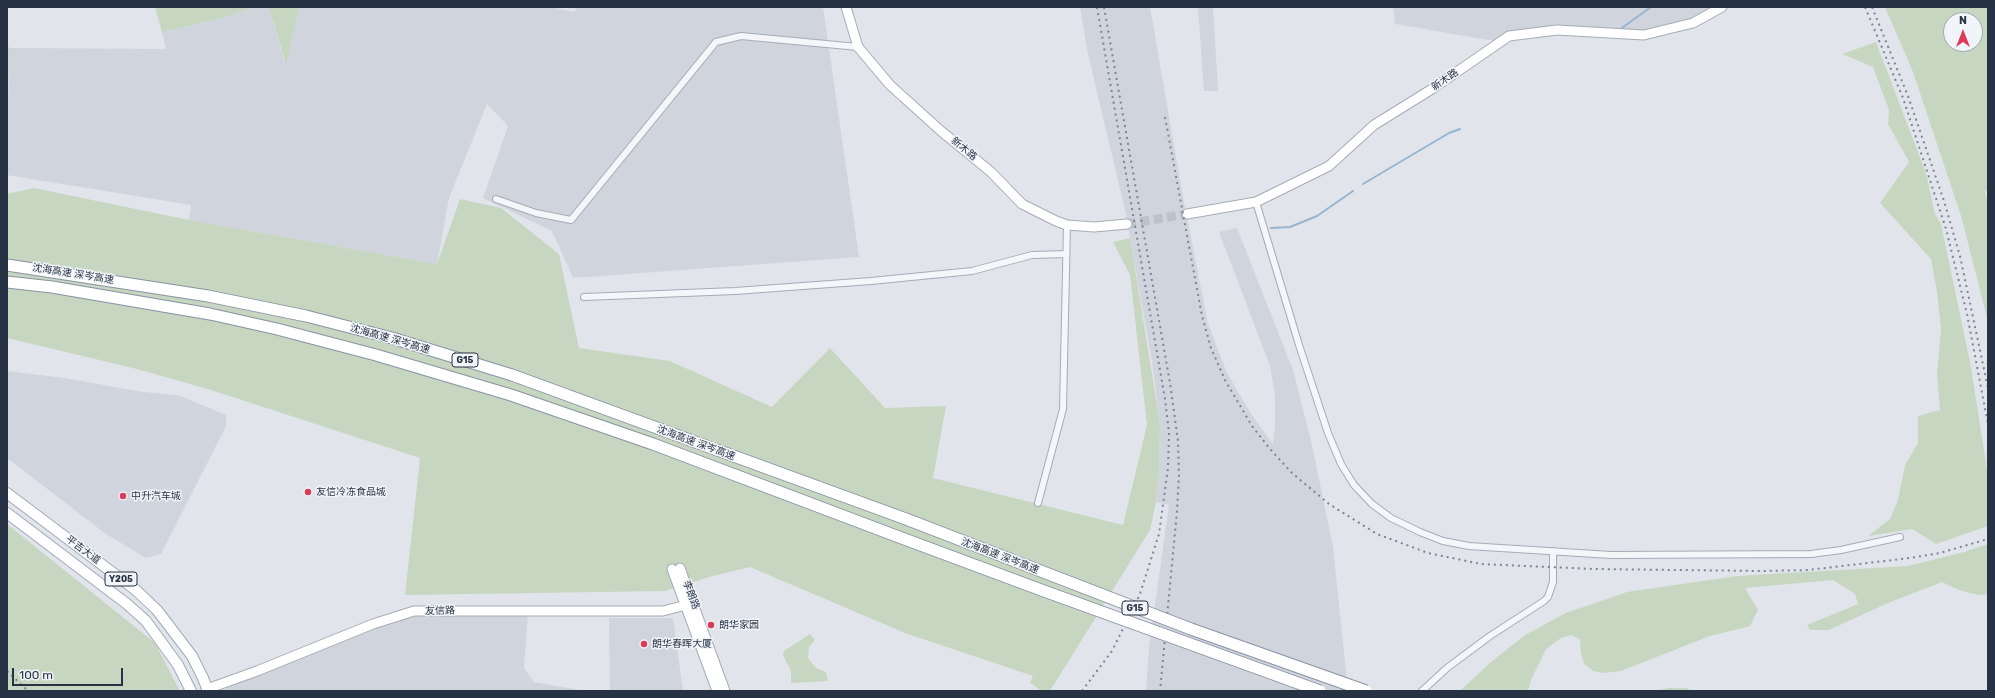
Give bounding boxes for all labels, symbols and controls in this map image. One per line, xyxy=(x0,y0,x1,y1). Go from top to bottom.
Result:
north arrow xyxy=(1943,12,1983,52)
text: N xyxy=(1959,14,1967,27)
street label: 新木路 xyxy=(1429,67,1461,93)
street label: 新木路 xyxy=(949,135,979,163)
street label: 沈海高速 深岑高速 xyxy=(31,262,115,286)
street label: 沈海高速 深岑高速 xyxy=(349,322,431,356)
road number: G15 xyxy=(452,353,478,367)
street label: 沈海高速 深岑高速 xyxy=(655,423,737,463)
place label: 友信冷冻食品城 xyxy=(316,486,386,498)
marker: 友信冷冻食品城 xyxy=(303,487,313,497)
place label: 中升汽车城 xyxy=(131,490,181,502)
marker: 中升汽车城 xyxy=(118,491,128,501)
street label: 平吉大道 xyxy=(63,533,103,567)
street label: 沈海高速 深岑高速 xyxy=(959,536,1041,576)
road number: Y205 xyxy=(105,572,137,586)
street label: 李朗路 xyxy=(680,579,702,611)
road number: G15 xyxy=(1122,601,1148,615)
street label: 友信路 xyxy=(425,605,455,617)
place label: 朗华家园 xyxy=(719,619,759,631)
marker: 朗华家园 xyxy=(706,620,716,630)
place label: 朗华春晖大厦 xyxy=(652,638,712,650)
marker: 朗华春晖大厦 xyxy=(639,639,649,649)
scale bar xyxy=(14,660,125,686)
text: 100 m xyxy=(19,668,53,682)

